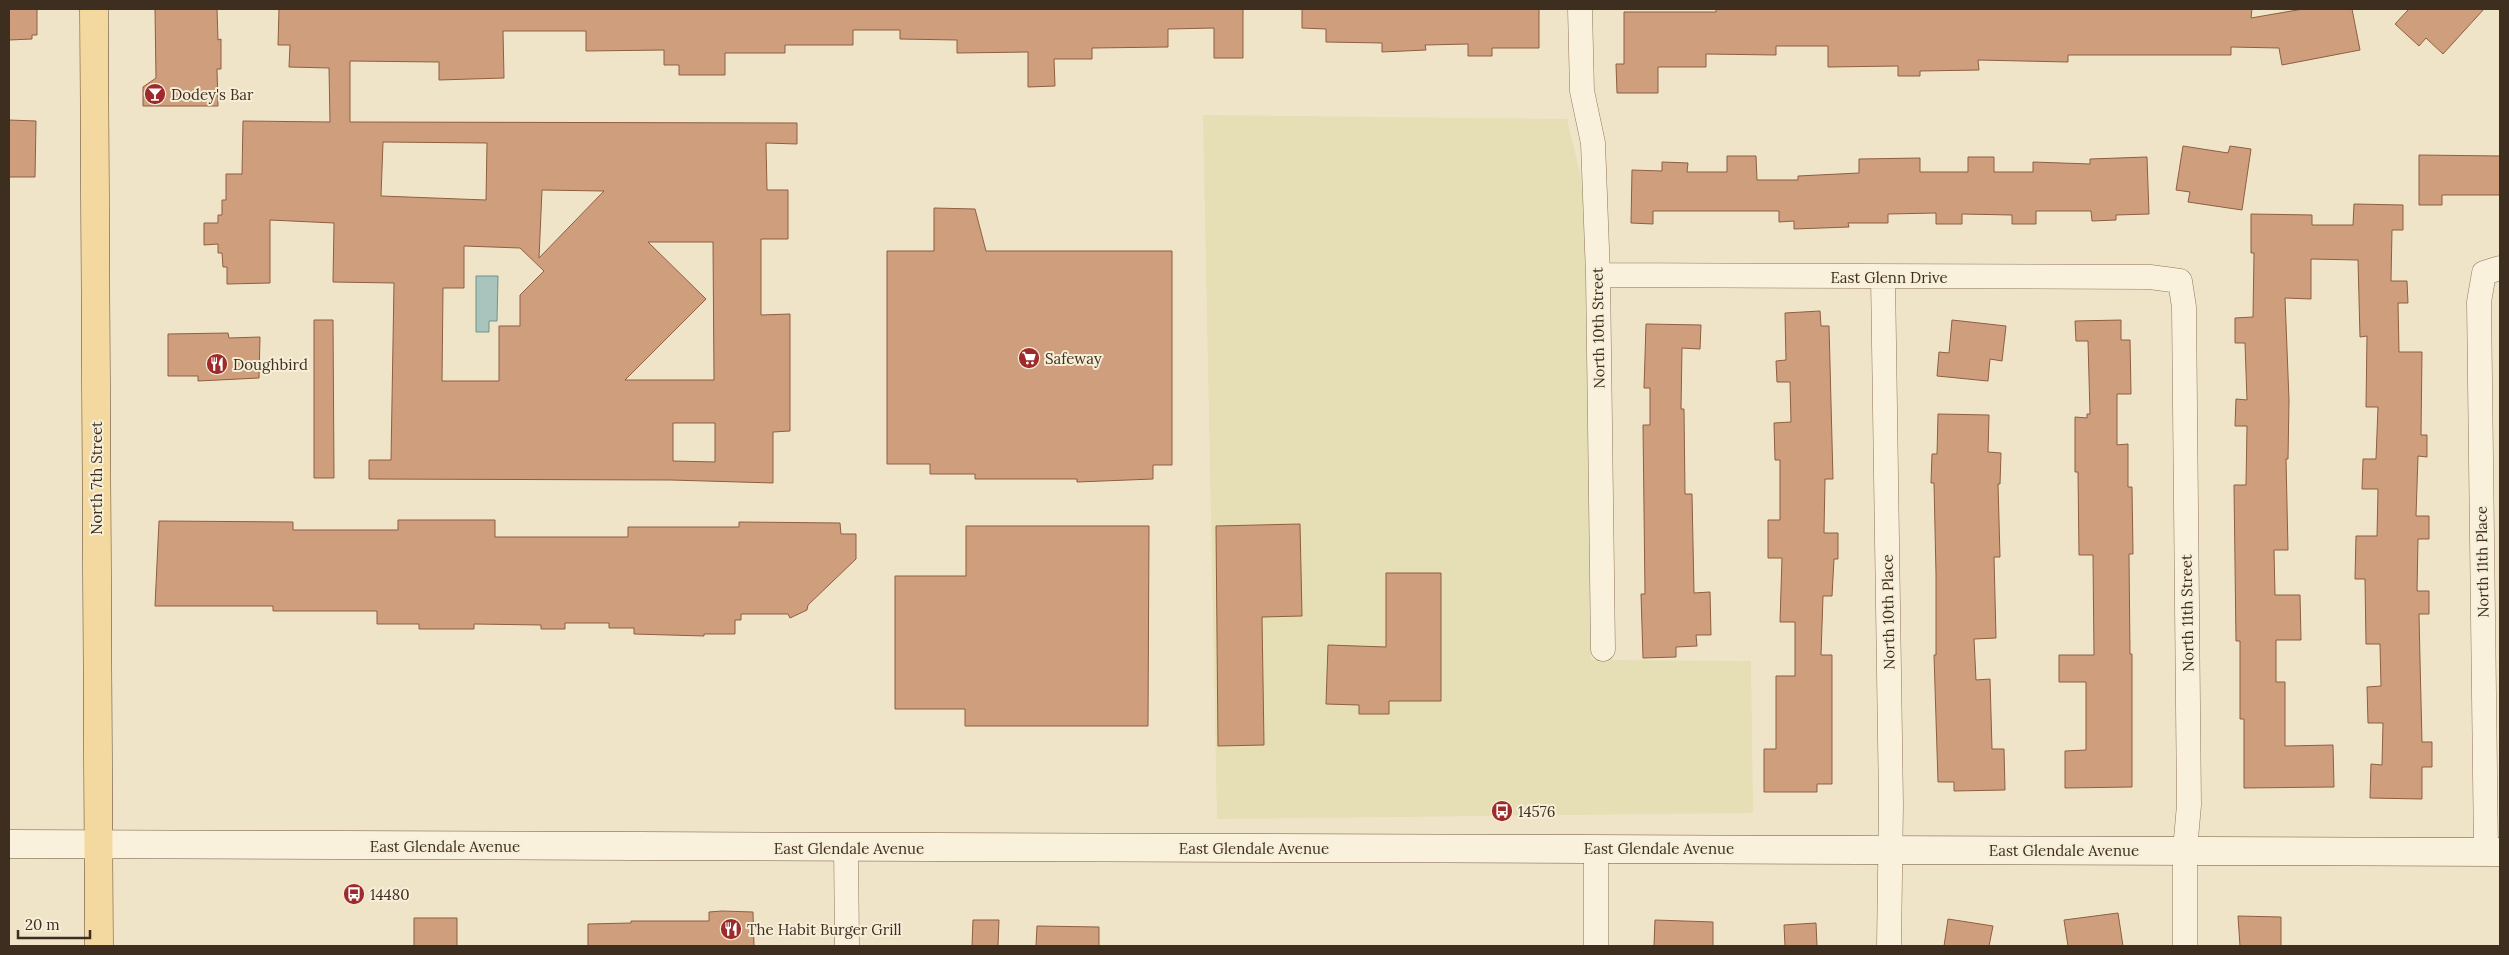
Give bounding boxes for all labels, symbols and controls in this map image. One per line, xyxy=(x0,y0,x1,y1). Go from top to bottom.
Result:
bar icon: Dodey's Bar xyxy=(143,82,167,106)
place label: Dodey's Bar xyxy=(171,85,254,104)
street label: North 10th Street xyxy=(1587,267,1609,389)
street label: East Glenn Drive xyxy=(1830,268,1948,287)
supermarket icon: Safeway xyxy=(1017,346,1041,370)
place label: Safeway xyxy=(1045,349,1102,368)
restaurant icon: Doughbird xyxy=(205,352,229,376)
place label: Doughbird xyxy=(233,355,308,374)
street label: North 7th Street xyxy=(87,421,106,535)
street label: North 11th Place xyxy=(2472,506,2492,618)
street label: North 10th Place xyxy=(1877,554,1899,670)
street label: North 11th Street xyxy=(2176,554,2198,672)
bus stop icon: 14576 xyxy=(1490,799,1514,823)
place label: 14576 xyxy=(1518,802,1555,821)
street label: East Glendale Avenue xyxy=(370,837,520,856)
street label: East Glendale Avenue xyxy=(774,839,924,858)
street label: East Glendale Avenue xyxy=(1179,839,1329,858)
street label: East Glendale Avenue xyxy=(1584,839,1734,858)
street label: East Glendale Avenue xyxy=(1989,841,2139,860)
bus stop icon: 14480 xyxy=(342,882,366,906)
place label: 14480 xyxy=(370,885,409,904)
scale bar xyxy=(18,908,90,940)
text: 20 m xyxy=(25,915,60,934)
restaurant icon: The Habit Burger Grill xyxy=(719,917,743,941)
place label: The Habit Burger Grill xyxy=(747,920,902,939)

